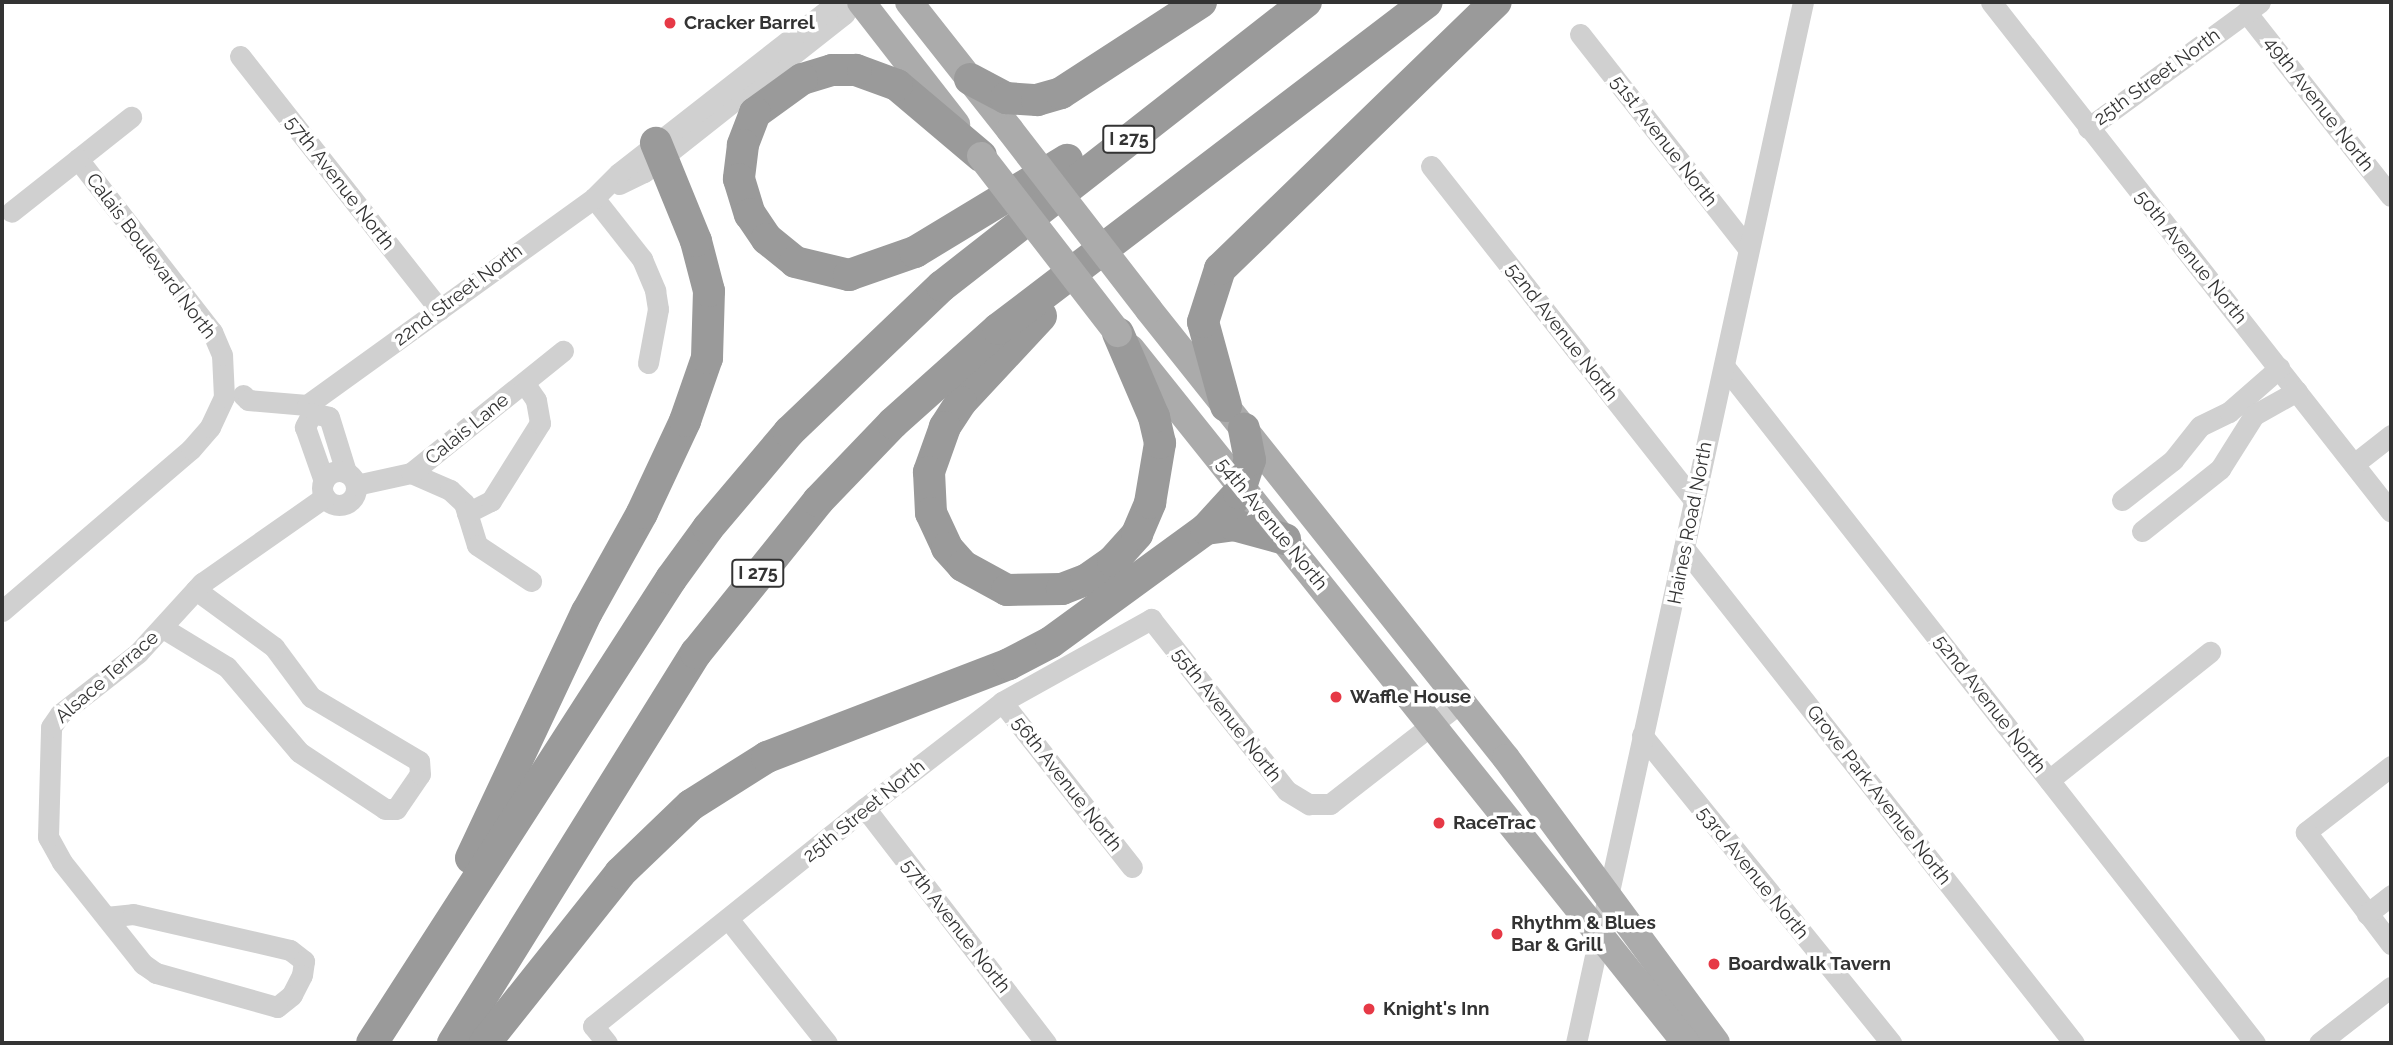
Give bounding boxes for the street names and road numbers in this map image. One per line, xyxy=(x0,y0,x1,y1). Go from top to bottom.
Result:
street label: 25th Street North xyxy=(2090,24,2224,130)
street label: 49th Avenue North xyxy=(2259,32,2379,176)
street label: 51st Avenue North xyxy=(1606,71,1722,211)
street label: 57th Avenue North xyxy=(280,111,400,255)
road number: I 275 xyxy=(1101,124,1157,154)
street label: Calais Boulevard North xyxy=(81,169,221,343)
street label: 50th Avenue North xyxy=(2130,185,2252,329)
street label: 22nd Street North xyxy=(389,239,527,351)
street label: 52nd Avenue North xyxy=(1501,258,1623,406)
street label: Calais Lane xyxy=(421,388,513,470)
street label: Haines Road North xyxy=(1663,440,1717,606)
street label: 54th Avenue North xyxy=(1211,453,1333,595)
road number: I 275 xyxy=(730,558,786,588)
street label: Alsace Terrace xyxy=(51,626,163,728)
street label: 52nd Avenue North xyxy=(1929,630,2051,778)
street label: 55th Avenue North xyxy=(1167,643,1287,787)
street label: Grove Park Avenue North xyxy=(1802,701,1956,889)
street label: 56th Avenue North xyxy=(1007,712,1127,856)
street label: 25th Street North xyxy=(799,755,929,867)
street label: 53rd Avenue North xyxy=(1692,802,1814,944)
street label: 57th Avenue North xyxy=(896,854,1016,998)

